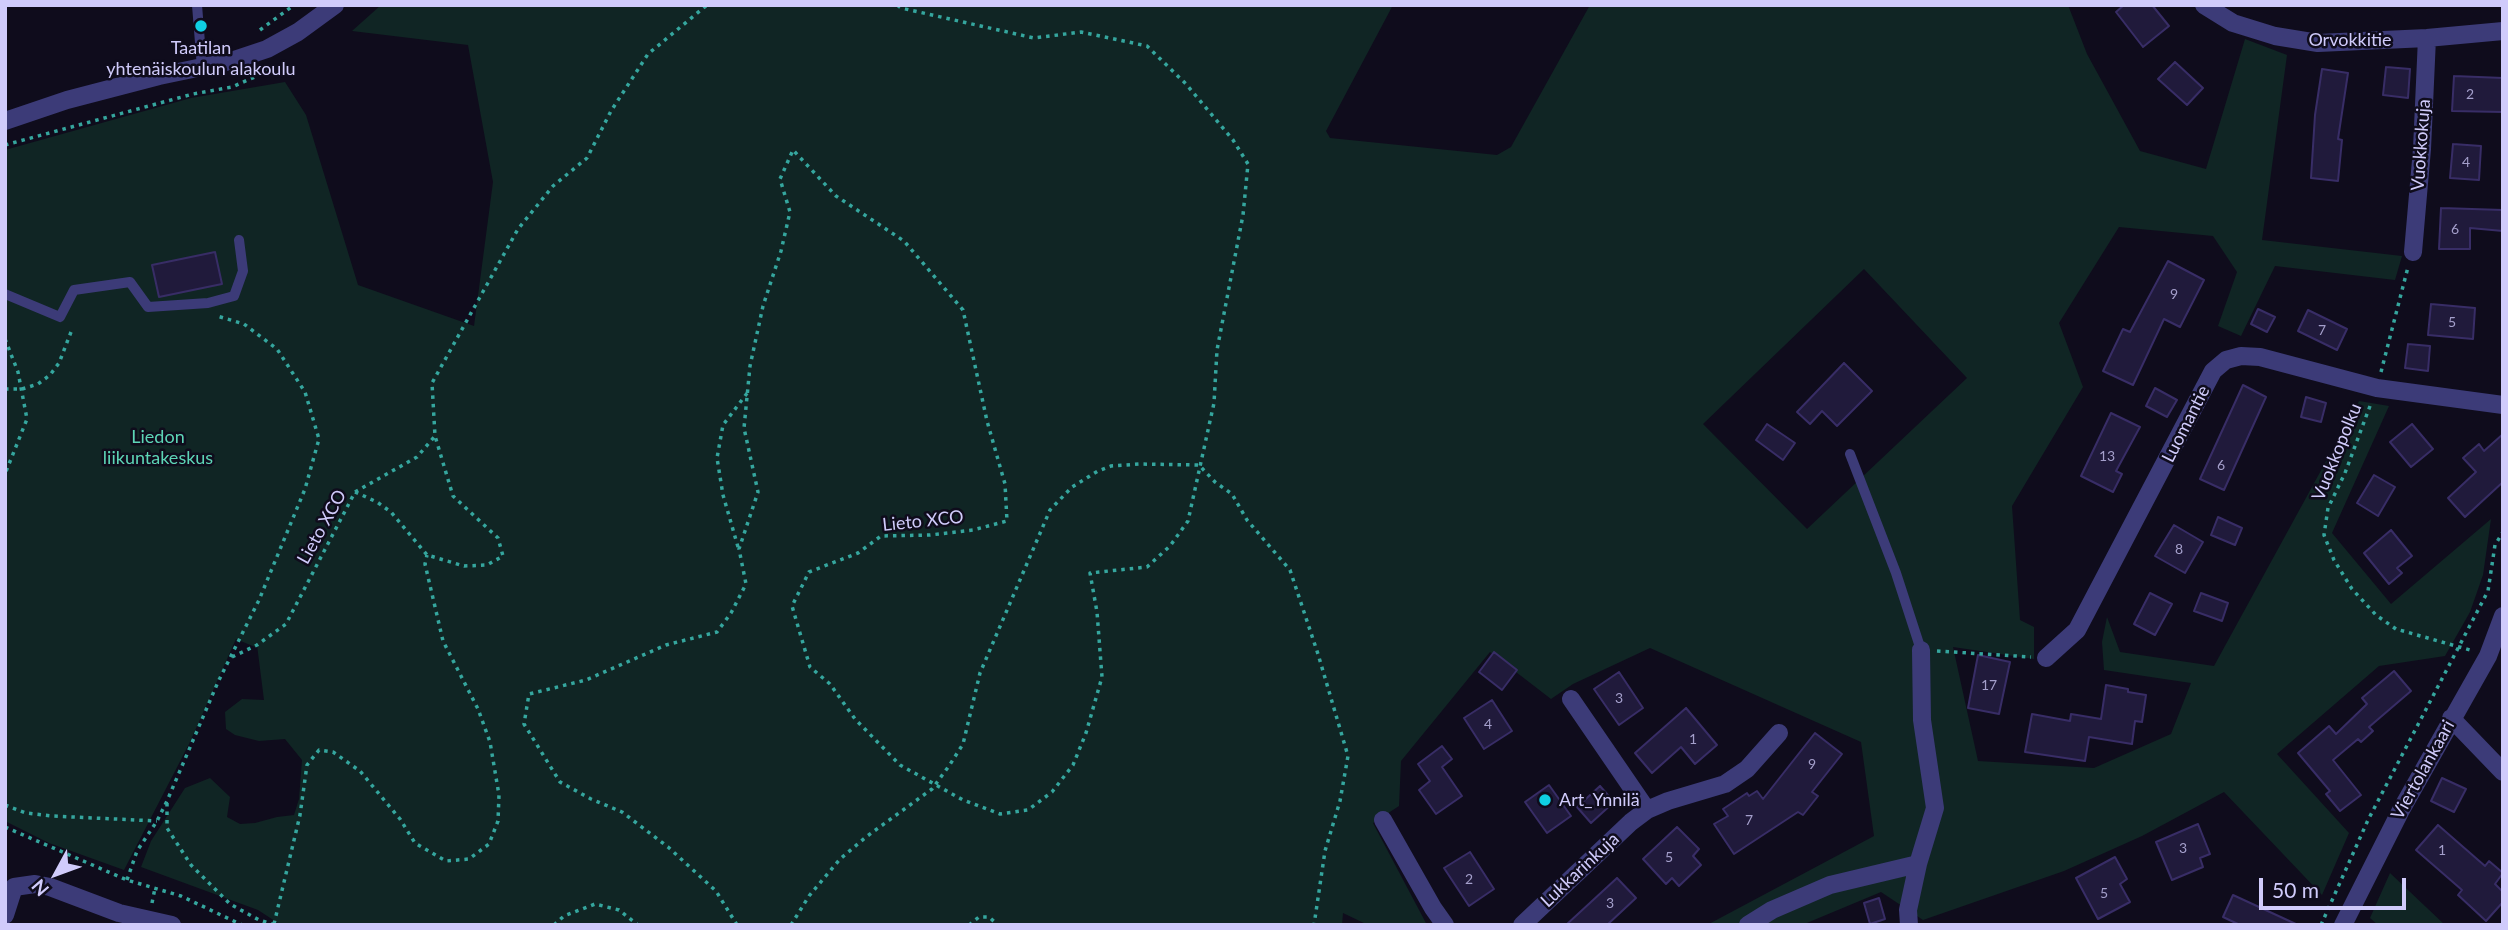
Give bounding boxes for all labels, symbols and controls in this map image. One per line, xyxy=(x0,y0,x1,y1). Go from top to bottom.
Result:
marker: Taatilan yhtenäiskoulun alakoulu xyxy=(193,18,209,34)
street label: Orvokkitie xyxy=(2308,29,2392,51)
place label: Taatilan yhtenäiskoulun alakoulu xyxy=(106,37,296,80)
house number: 2 xyxy=(2466,86,2474,102)
street label: Vuokkokuja xyxy=(2407,98,2435,192)
house number: 4 xyxy=(2462,154,2470,170)
house number: 6 xyxy=(2451,221,2459,237)
house number: 9 xyxy=(2170,286,2178,302)
house number: 5 xyxy=(2448,314,2456,330)
house number: 7 xyxy=(2318,322,2326,338)
street label: Luomantie xyxy=(2157,382,2215,466)
street label: Vuokkopolku xyxy=(2308,400,2366,504)
park label: Liedon liikuntakeskus xyxy=(103,426,213,468)
house number: 13 xyxy=(2099,448,2115,464)
house number: 6 xyxy=(2217,457,2225,473)
street label: Lieto XCO xyxy=(293,486,351,568)
street label: Lieto XCO xyxy=(881,506,965,536)
house number: 8 xyxy=(2175,541,2183,557)
house number: 17 xyxy=(1981,677,1997,693)
house number: 3 xyxy=(1615,690,1623,706)
house number: 4 xyxy=(1484,716,1492,732)
street label: Viertolankaari xyxy=(2387,717,2459,823)
house number: 1 xyxy=(1689,731,1697,747)
house number: 9 xyxy=(1808,756,1816,772)
place label: Art_Ynnilä xyxy=(1559,789,1640,811)
marker: Art_Ynnilä xyxy=(1537,792,1553,808)
house number: 7 xyxy=(1745,812,1753,828)
street label: Lukkarinkuja xyxy=(1536,828,1624,912)
north arrow xyxy=(21,839,91,909)
house number: 3 xyxy=(2179,840,2187,856)
house number: 1 xyxy=(2438,842,2446,858)
house number: 5 xyxy=(1665,849,1673,865)
scale bar xyxy=(2263,864,2410,908)
house number: 2 xyxy=(1465,871,1473,887)
text: N xyxy=(26,875,53,901)
text: 50 m xyxy=(2272,877,2319,902)
house number: 5 xyxy=(2100,885,2108,901)
house number: 3 xyxy=(1606,895,1614,911)

